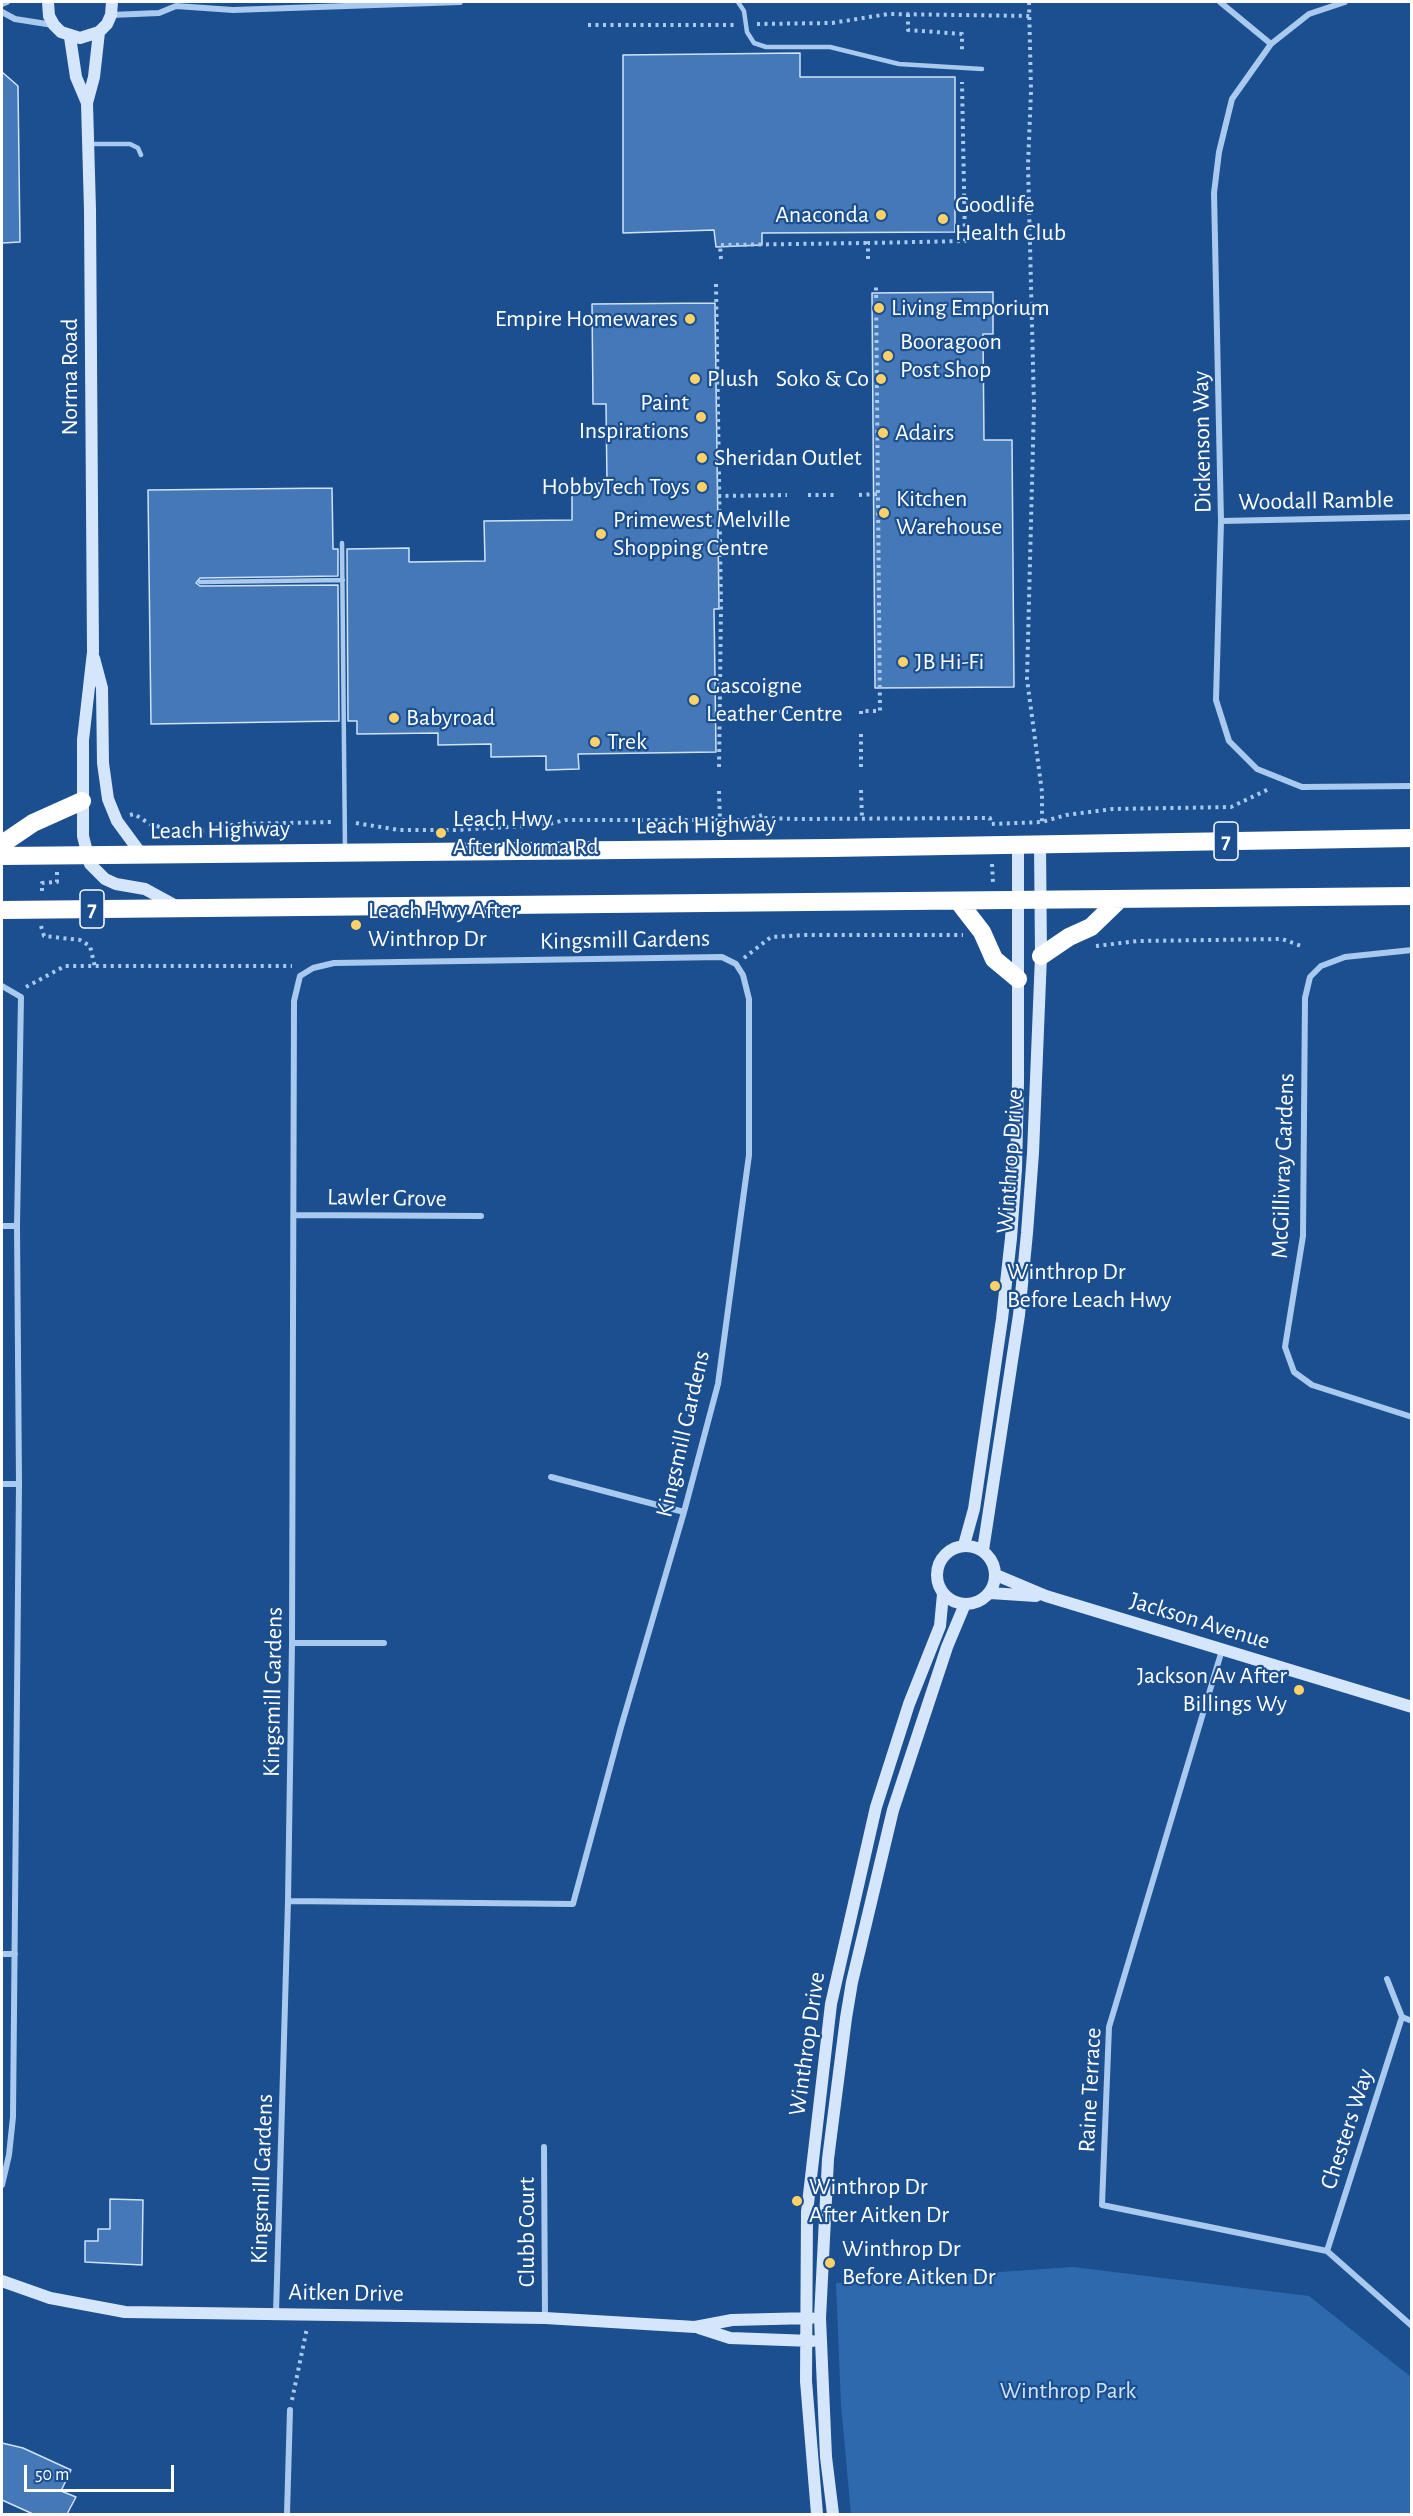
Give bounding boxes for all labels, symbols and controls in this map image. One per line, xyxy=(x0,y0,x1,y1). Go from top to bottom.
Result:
place label: Goodlife Health Club xyxy=(955,191,1066,247)
place label: Anaconda xyxy=(775,201,869,229)
marker: Anaconda xyxy=(874,208,888,222)
marker: Goodlife Health Club xyxy=(936,212,950,226)
place label: Living Emporium xyxy=(891,294,1050,322)
marker: Living Emporium xyxy=(872,301,886,315)
place label: Empire Homewares xyxy=(495,305,678,333)
marker: Empire Homewares xyxy=(683,312,697,326)
street label: Norma Road xyxy=(56,318,84,436)
place label: Booragoon Post Shop xyxy=(900,328,1002,384)
marker: Booragoon Post Shop xyxy=(881,349,895,363)
place label: Plush xyxy=(707,365,759,393)
place label: Soko & Co xyxy=(776,365,869,393)
street label: Dickenson Way xyxy=(1186,371,1218,513)
marker: Plush xyxy=(688,372,702,386)
marker: Soko & Co xyxy=(874,372,888,386)
place label: Paint Inspirations xyxy=(579,389,689,445)
marker: Paint Inspirations xyxy=(694,410,708,424)
place label: Adairs xyxy=(895,419,954,447)
marker: Adairs xyxy=(876,426,890,440)
place label: Sheridan Outlet xyxy=(714,444,862,472)
marker: Sheridan Outlet xyxy=(695,451,709,465)
place label: HobbyTech Toys xyxy=(542,473,690,501)
marker: HobbyTech Toys xyxy=(695,480,709,494)
place label: Kitchen Warehouse xyxy=(896,485,1002,541)
street label: Woodall Ramble xyxy=(1238,485,1394,517)
place label: Primewest Melville Shopping Centre xyxy=(613,506,791,562)
marker: Kitchen Warehouse xyxy=(877,506,891,520)
marker: Primewest Melville Shopping Centre xyxy=(594,527,608,541)
place label: JB Hi-Fi xyxy=(915,648,984,676)
marker: JB Hi-Fi xyxy=(896,655,910,669)
place label: Gascoigne Leather Centre xyxy=(706,672,843,728)
marker: Gascoigne Leather Centre xyxy=(687,693,701,707)
place label: Babyroad xyxy=(406,704,495,732)
marker: Babyroad xyxy=(387,711,401,725)
place label: Trek xyxy=(607,728,647,756)
marker: Trek xyxy=(588,735,602,749)
place label: Leach Hwy After Norma Rd xyxy=(453,805,599,861)
street label: Leach Highway xyxy=(636,809,776,841)
street label: Leach Highway xyxy=(150,814,290,846)
road number: 7 xyxy=(1214,822,1238,860)
marker: Leach Hwy After Norma Rd xyxy=(434,826,448,840)
road number: 7 xyxy=(80,890,104,928)
place label: Leach Hwy After Winthrop Dr xyxy=(368,897,519,953)
marker: Leach Hwy After Winthrop Dr xyxy=(349,918,363,932)
street label: Kingsmill Gardens xyxy=(540,924,710,956)
street label: McGillivray Gardens xyxy=(1265,1073,1301,1259)
street label: Winthrop Drive xyxy=(991,1088,1029,1234)
street label: Lawler Grove xyxy=(327,1183,447,1213)
place label: Winthrop Dr Before Leach Hwy xyxy=(1007,1258,1171,1314)
marker: Winthrop Dr Before Leach Hwy xyxy=(988,1279,1002,1293)
street label: Kingsmill Gardens xyxy=(650,1348,716,1520)
street label: Jackson Avenue xyxy=(1126,1586,1274,1656)
street label: Kingsmill Gardens xyxy=(257,1607,289,1777)
place label: Jackson Av After Billings Wy xyxy=(1137,1662,1287,1718)
marker: Jackson Av After Billings Wy xyxy=(1292,1683,1306,1697)
street label: Winthrop Drive xyxy=(783,1970,831,2118)
street label: Raine Terrace xyxy=(1072,2027,1108,2153)
street label: Chesters Way xyxy=(1314,2065,1380,2193)
street label: Kingsmill Gardens xyxy=(245,2093,279,2265)
place label: Winthrop Dr After Aitken Dr xyxy=(809,2173,949,2229)
street label: Clubb Court xyxy=(513,2177,541,2287)
marker: Winthrop Dr After Aitken Dr xyxy=(790,2194,804,2208)
place label: Winthrop Dr Before Aitken Dr xyxy=(842,2235,995,2291)
marker: Winthrop Dr Before Aitken Dr xyxy=(823,2256,837,2270)
street label: Aitken Drive xyxy=(288,2278,404,2308)
park label: Winthrop Park xyxy=(1000,2377,1136,2405)
scale bar xyxy=(27,2453,177,2491)
text: 50 m xyxy=(35,2466,69,2484)

